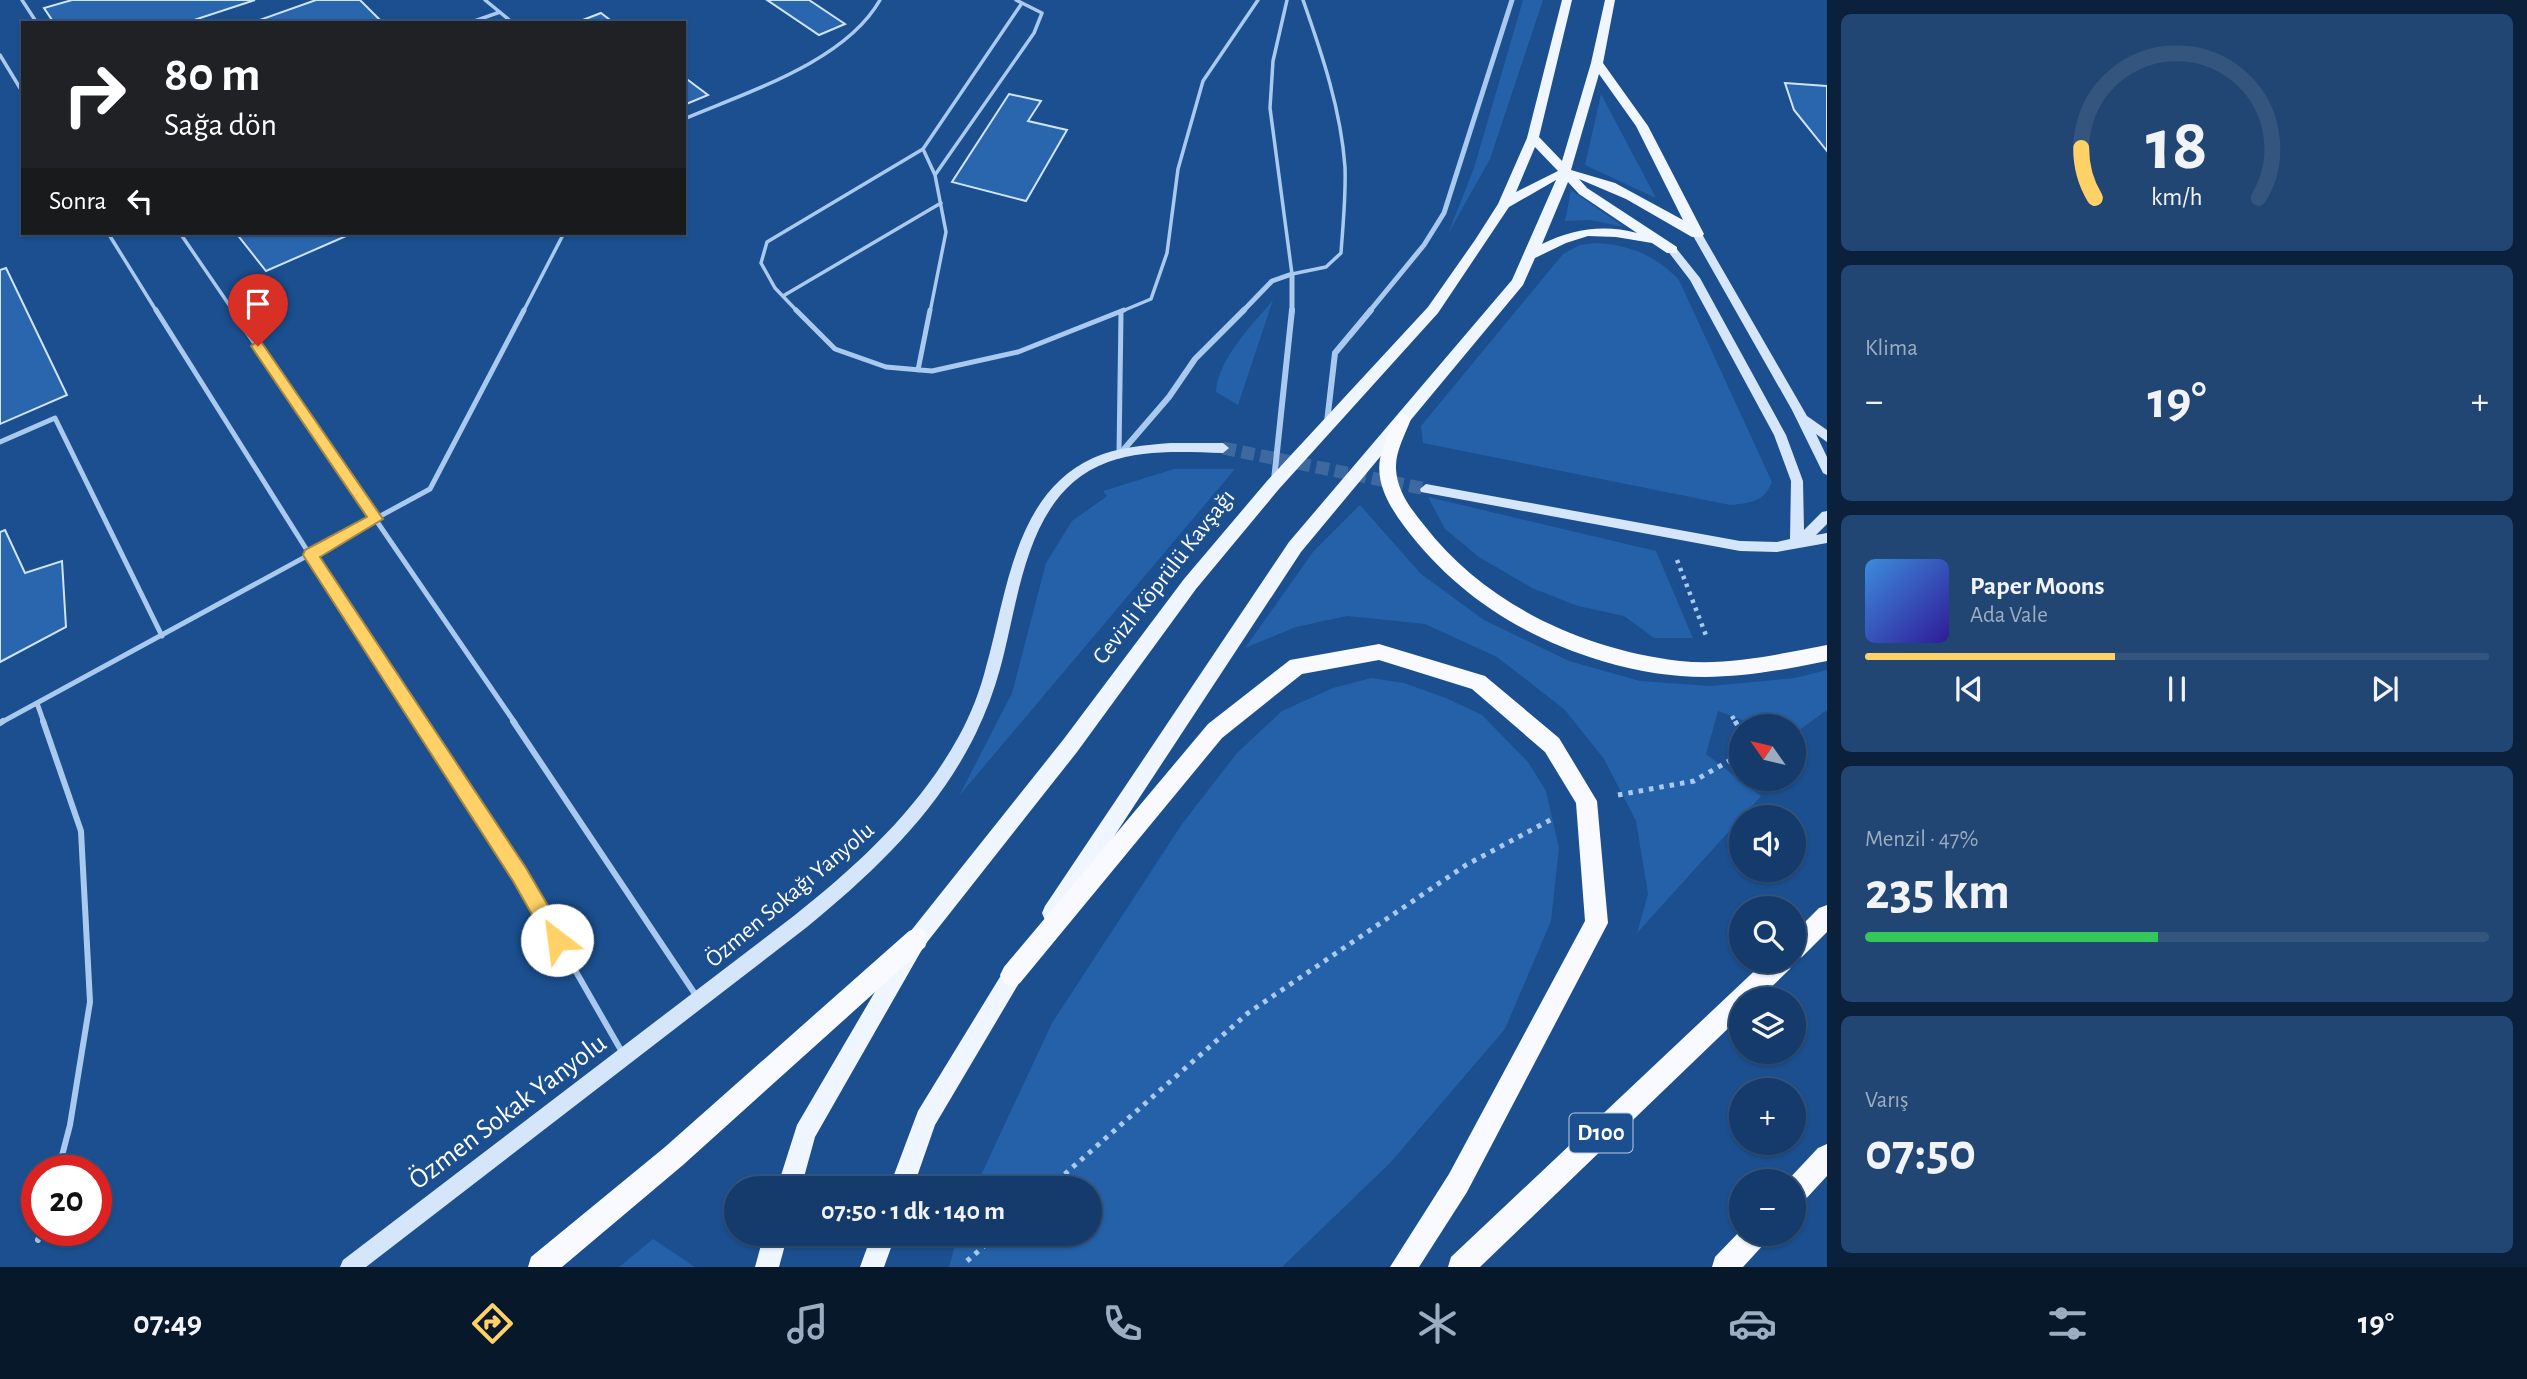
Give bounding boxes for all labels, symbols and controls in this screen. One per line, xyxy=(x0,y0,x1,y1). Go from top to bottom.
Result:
icon: right xyxy=(49,49,140,140)
text: 80 m xyxy=(164,51,261,100)
text: Sağa dön xyxy=(164,109,277,141)
text: 18 xyxy=(2146,111,2208,184)
icon: left xyxy=(121,182,159,220)
text: km/h xyxy=(2151,185,2203,210)
text: Sonra xyxy=(49,188,107,214)
pin xyxy=(228,274,288,346)
icon: arrive xyxy=(239,285,277,323)
text: Klima xyxy=(1865,337,1918,360)
text: 19° xyxy=(2147,375,2207,427)
text: − xyxy=(1865,383,1883,421)
text: + xyxy=(2471,383,2489,421)
street label: Cevizli Köprülü Kavşağı xyxy=(1089,485,1239,669)
text: Paper Moons xyxy=(1970,573,2105,599)
text: Ada Vale xyxy=(1970,604,2048,627)
icon: previous xyxy=(1950,670,1988,708)
icon: pause xyxy=(2158,670,2196,708)
icon: next xyxy=(2366,670,2404,708)
north arrow xyxy=(1729,714,1806,791)
map controls xyxy=(1729,714,1806,1246)
button: sound xyxy=(1729,805,1806,882)
street label: Özmen Sokağı Yanyolu xyxy=(701,817,879,972)
text: Menzil · 47% xyxy=(1865,828,1978,851)
text: 235 km xyxy=(1865,866,2010,918)
button: search xyxy=(1729,896,1806,973)
position arrow xyxy=(520,903,594,977)
button: layers xyxy=(1729,987,1806,1064)
street label: Özmen Sokak Yanyolu xyxy=(403,1027,612,1195)
button: + xyxy=(1729,1078,1806,1155)
text: Varış xyxy=(1865,1089,1909,1112)
road number: D100 xyxy=(1570,1114,1632,1152)
text: 07:50 xyxy=(1865,1127,1976,1179)
speed limit sign: 20 xyxy=(21,1155,112,1246)
button: − xyxy=(1729,1169,1806,1246)
text: 07:50 · 1 dk · 140 m xyxy=(821,1198,1005,1224)
icon: directions xyxy=(468,1299,517,1348)
icon: music xyxy=(783,1299,832,1348)
icon: phone xyxy=(1098,1299,1147,1348)
icon: climate xyxy=(1413,1299,1462,1348)
icon: car xyxy=(1728,1299,1777,1348)
icon: filters xyxy=(2043,1299,2092,1348)
text: 07:49 xyxy=(133,1307,202,1339)
text: 19° xyxy=(2358,1307,2394,1339)

